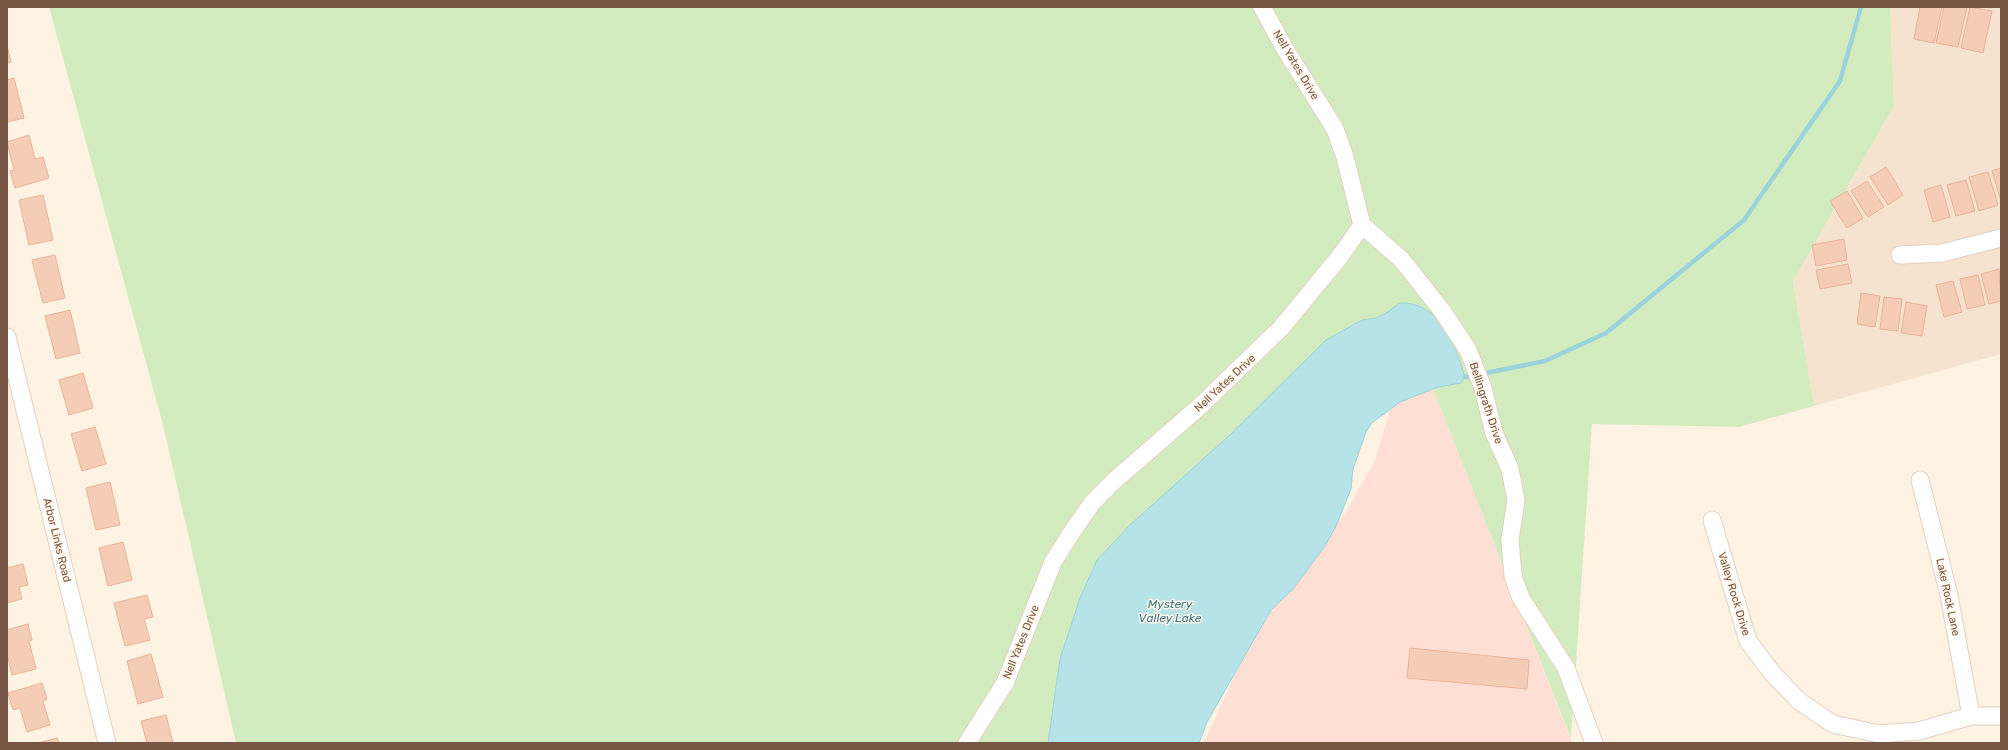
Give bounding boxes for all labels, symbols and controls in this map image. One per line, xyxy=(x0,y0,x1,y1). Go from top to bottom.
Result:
street label: Nell Yates Drive xyxy=(1270,28,1322,102)
street label: Nell Yates Drive xyxy=(1192,351,1258,415)
street label: Bellingrath Drive xyxy=(1467,361,1505,445)
street label: Arbor Links Road xyxy=(40,496,74,584)
street label: Valley Rock Drive xyxy=(1715,551,1753,637)
street label: Lake Rock Lane xyxy=(1933,557,1963,637)
water label: Mystery Valley Lake xyxy=(1139,597,1202,625)
street label: Nell Yates Drive xyxy=(1000,603,1042,681)

